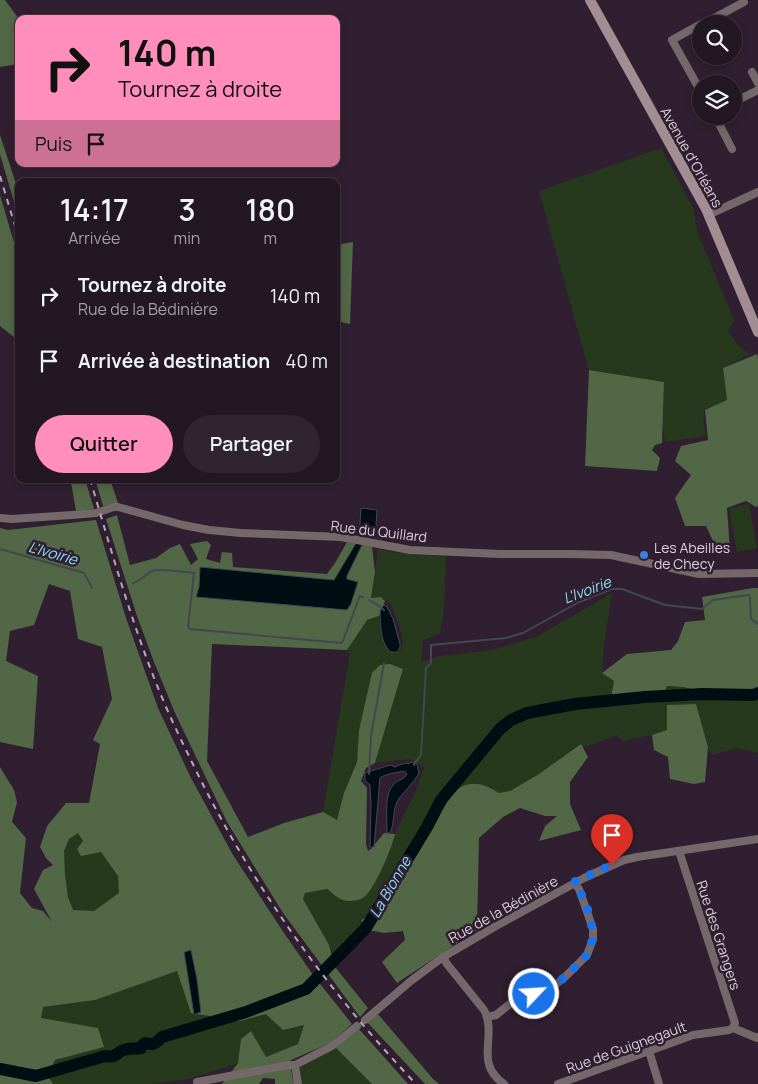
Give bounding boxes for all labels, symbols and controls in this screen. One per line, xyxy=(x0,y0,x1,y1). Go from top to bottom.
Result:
map controls xyxy=(692,15,742,125)
button: search xyxy=(692,15,742,65)
text: 140 m xyxy=(118,29,216,77)
icon: right xyxy=(35,35,100,100)
text: Tournez à droite xyxy=(118,74,282,104)
button: layers xyxy=(692,75,742,125)
street label: Avenue d'Orléans xyxy=(657,103,727,211)
icon: arrive xyxy=(82,130,110,158)
text: Puis xyxy=(35,131,72,157)
text: 14:17 xyxy=(60,189,129,230)
text: 3 xyxy=(178,189,196,230)
text: 180 xyxy=(245,189,295,230)
text: Arrivée xyxy=(68,227,120,249)
text: min xyxy=(174,227,200,249)
text: m xyxy=(263,227,277,249)
text: Tournez à droite xyxy=(78,272,226,298)
icon: right xyxy=(35,282,63,310)
text: 140 m xyxy=(270,283,320,309)
text: Rue de la Bédinière xyxy=(78,298,218,320)
icon: arrive xyxy=(35,347,63,375)
text: Arrivée à destination xyxy=(78,348,270,374)
text: 40 m xyxy=(285,348,328,374)
button: Quitter xyxy=(35,415,173,473)
button: Partager xyxy=(183,415,320,473)
street label: Rue du Quillard xyxy=(330,516,428,546)
water label: L'Ivoirie xyxy=(26,536,81,570)
place label: Les Abeilles de Checy xyxy=(654,538,730,573)
marker: Les Abeilles de Checy xyxy=(638,549,650,561)
water label: L'Ivoirie xyxy=(560,571,615,609)
pin xyxy=(591,814,633,865)
icon: arrive xyxy=(598,821,626,849)
water label: La Bionne xyxy=(364,852,416,921)
street label: Rue de la Bédinière xyxy=(445,871,561,947)
street label: Rue des Grangers xyxy=(692,878,746,992)
position arrow xyxy=(507,967,559,1019)
street label: Rue de Guignegault xyxy=(563,1016,689,1078)

